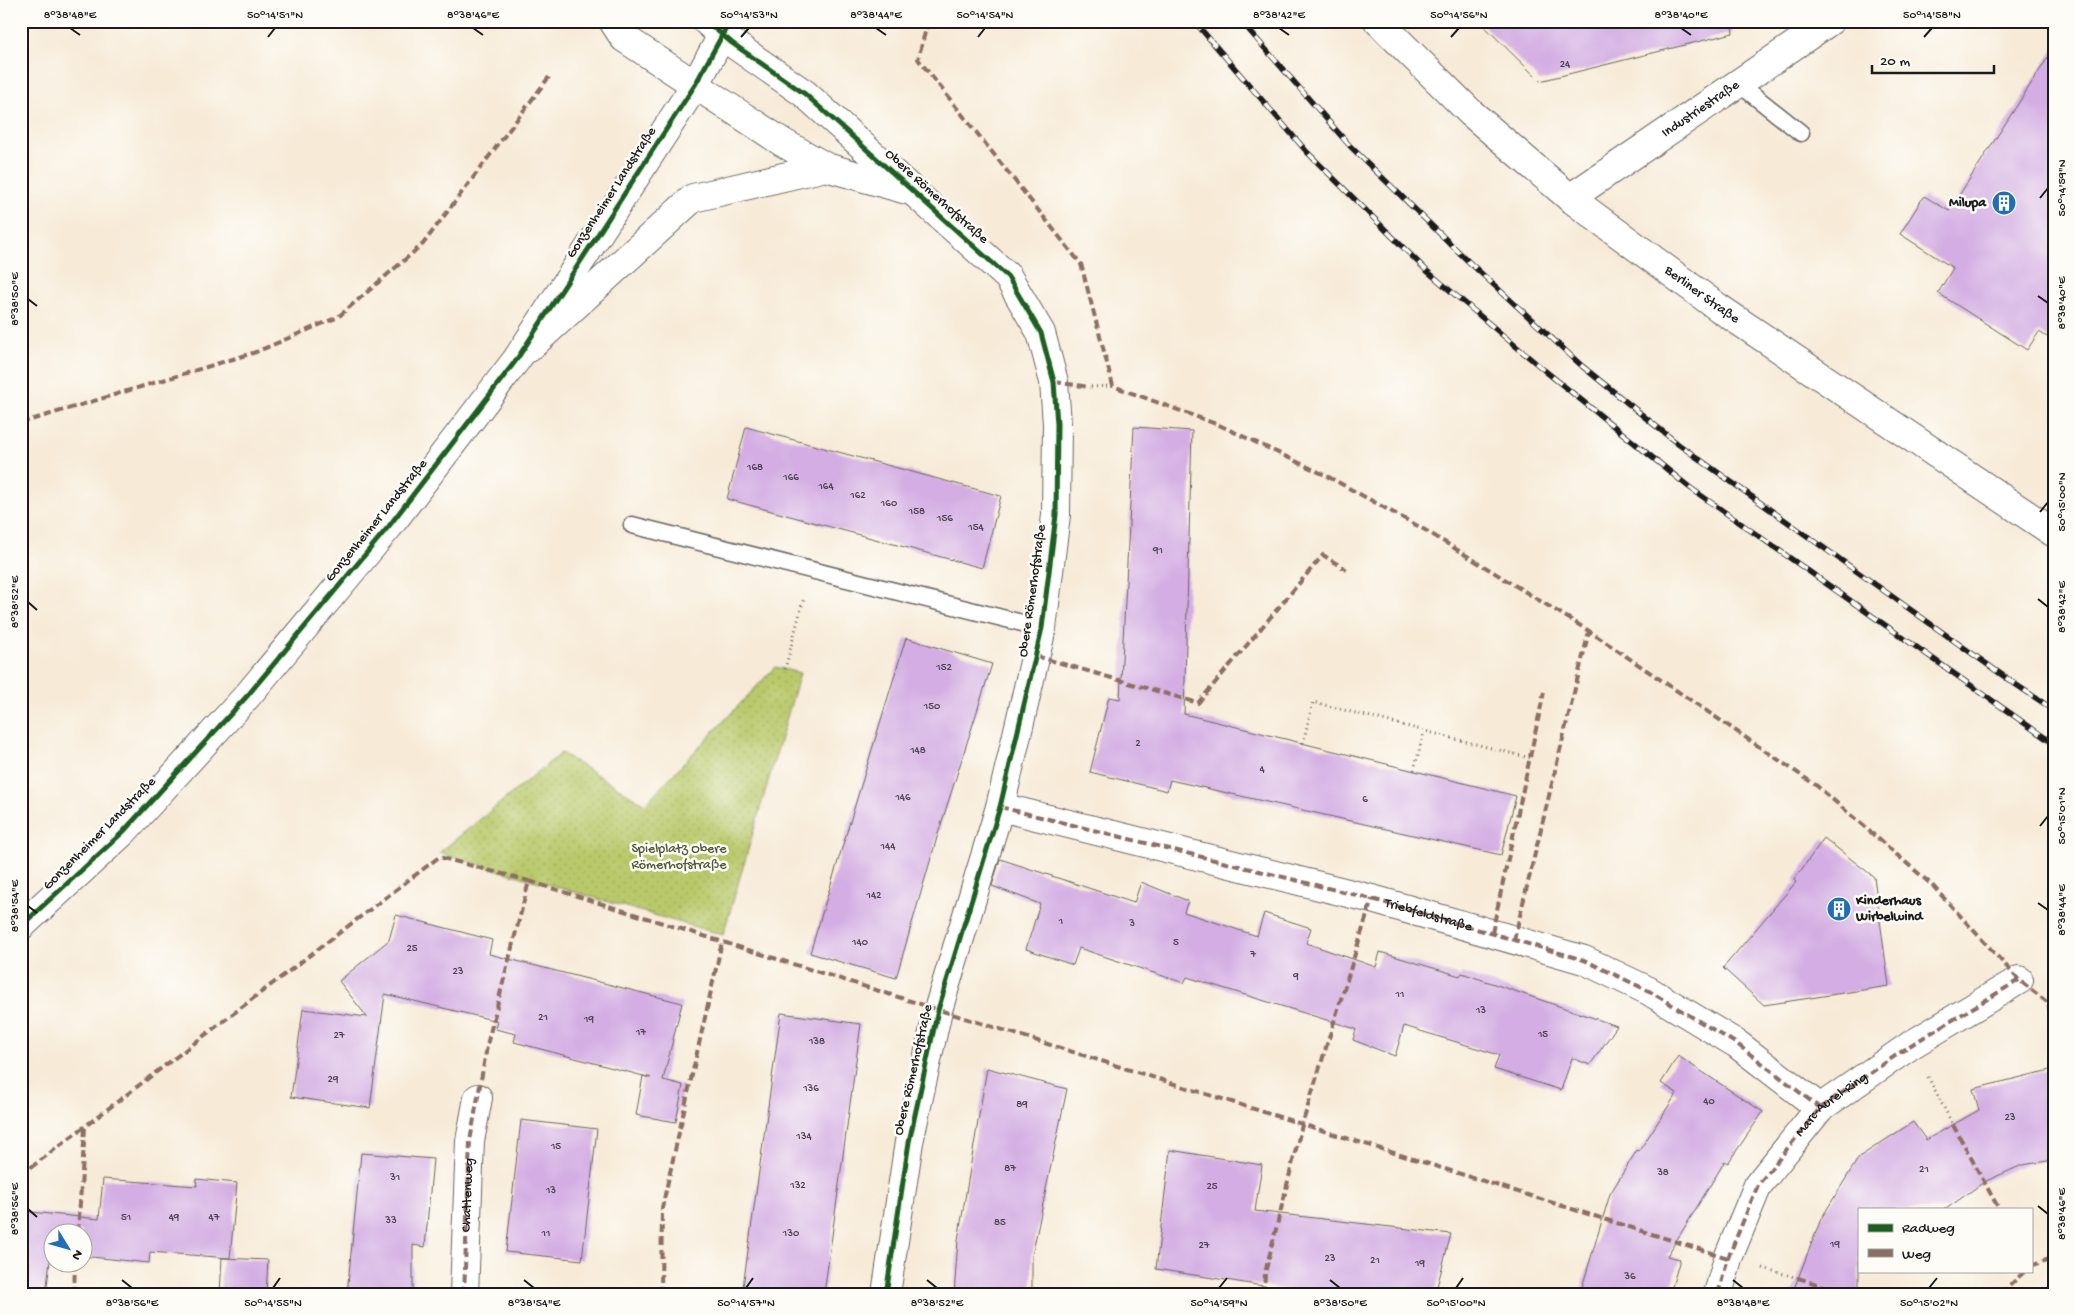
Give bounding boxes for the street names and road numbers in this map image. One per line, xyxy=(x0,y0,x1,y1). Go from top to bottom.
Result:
street label: Industriestraße xyxy=(1658,76,1743,142)
street label: Gonzenheimer Landstraße xyxy=(563,124,661,262)
street label: Obere Römerhofstraße xyxy=(881,146,992,249)
street label: Berliner Straße xyxy=(1660,262,1743,328)
street label: Gonzenheimer Landstraße xyxy=(322,456,432,586)
street label: Obere Römerhofstraße xyxy=(1015,523,1051,658)
street label: Gonzenheimer Landstraße xyxy=(40,773,161,894)
street label: Triebfeldstraße xyxy=(1382,894,1475,936)
street label: Obere Römerhofstraße xyxy=(891,1002,937,1137)
street label: Marc-Aurel-Ring xyxy=(1792,1069,1871,1140)
street label: Chattenweg xyxy=(458,1158,478,1233)

